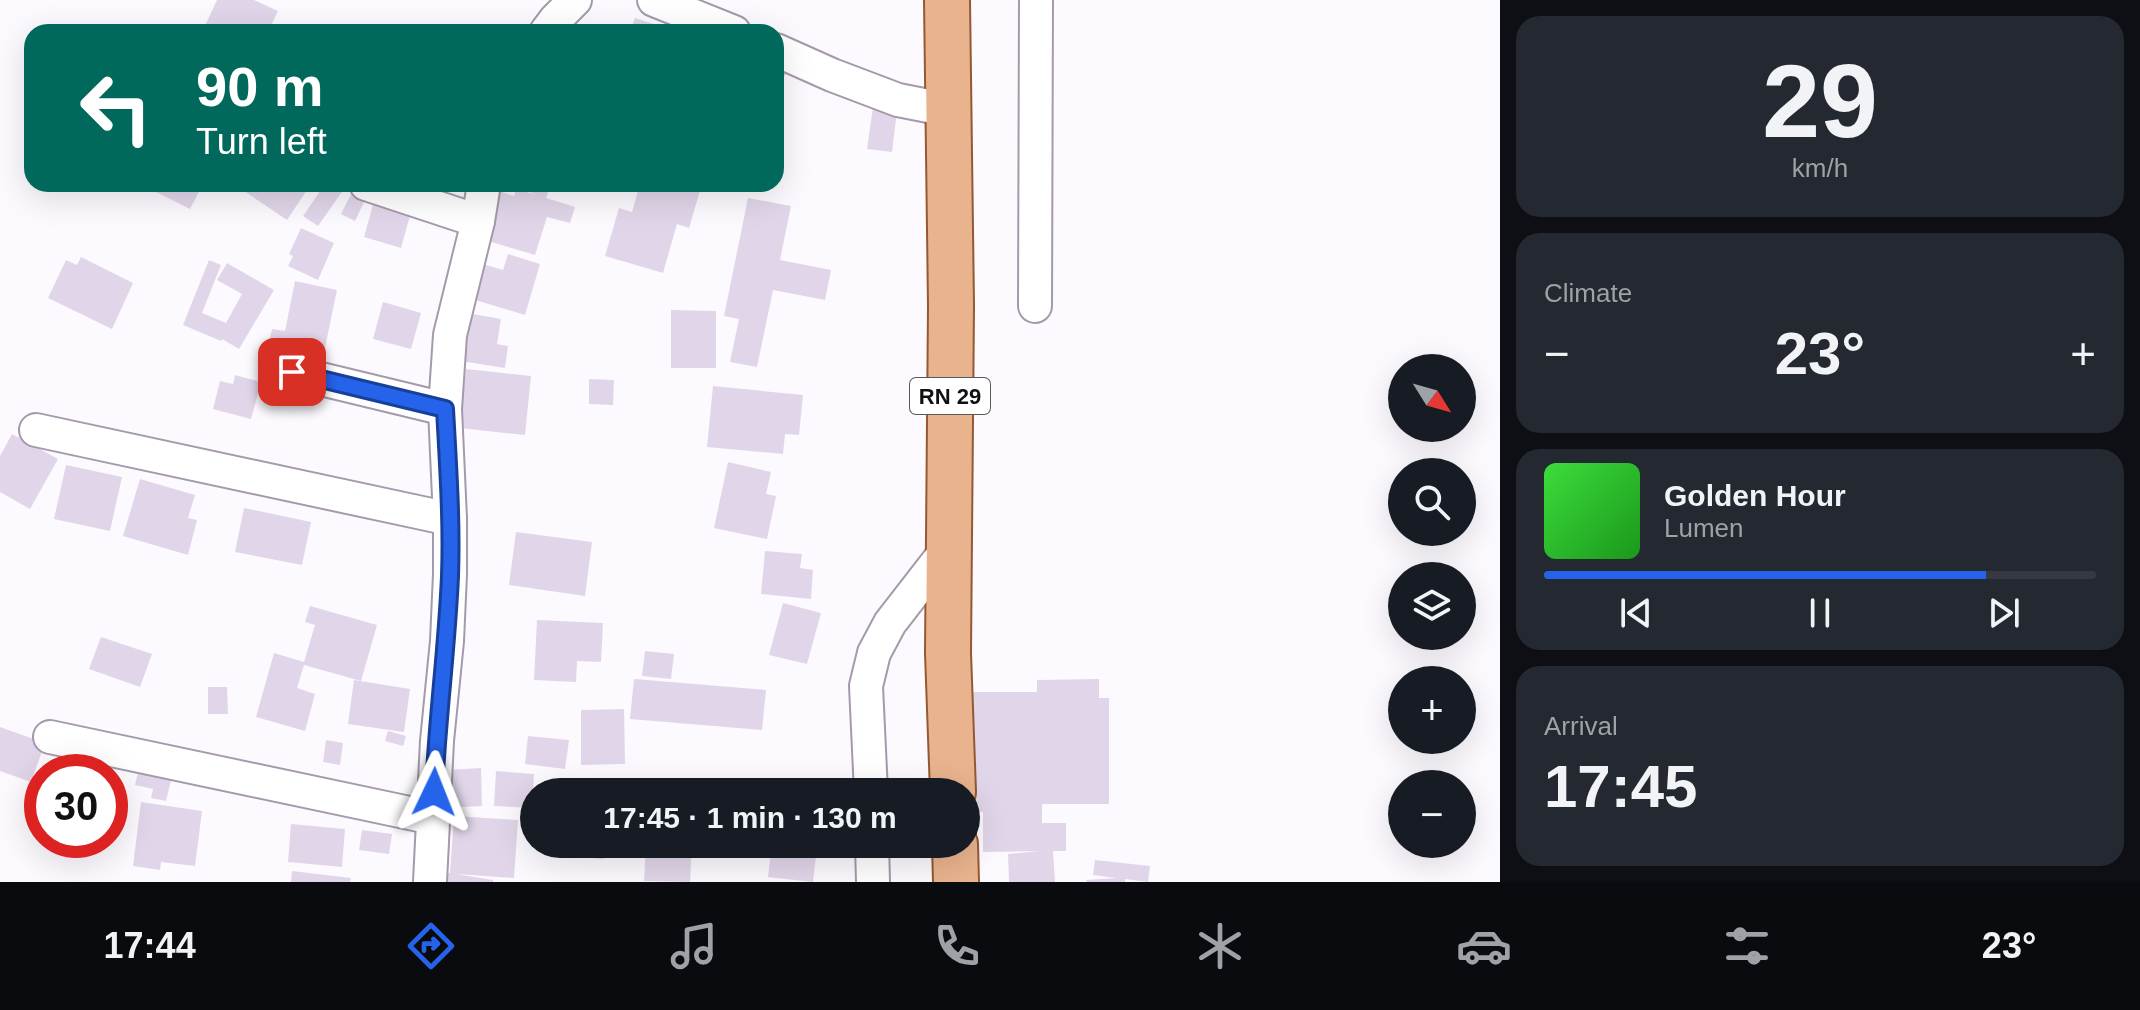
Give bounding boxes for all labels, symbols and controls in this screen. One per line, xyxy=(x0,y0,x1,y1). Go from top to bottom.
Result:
text: 29 xyxy=(1762,43,1878,159)
text: 90 m xyxy=(196,55,324,118)
icon: left xyxy=(64,56,168,160)
text: Turn left xyxy=(196,121,327,162)
text: km/h xyxy=(1792,153,1848,183)
text: Climate xyxy=(1544,278,1632,308)
text: 23° xyxy=(1775,320,1865,387)
text: − xyxy=(1544,329,1570,378)
text: + xyxy=(2070,329,2096,378)
pin xyxy=(258,338,326,406)
icon: arrive xyxy=(270,350,314,394)
north arrow xyxy=(1388,354,1476,442)
map controls xyxy=(1388,354,1476,858)
road number: RN 29 xyxy=(910,378,990,414)
button: search xyxy=(1388,458,1476,546)
text: Golden Hour xyxy=(1664,479,1846,512)
text: Lumen xyxy=(1664,513,1744,543)
button: layers xyxy=(1388,562,1476,650)
icon: previous xyxy=(1614,591,1658,635)
icon: pause xyxy=(1798,591,1842,635)
icon: next xyxy=(1982,591,2026,635)
button: + xyxy=(1388,666,1476,754)
text: Arrival xyxy=(1544,711,1618,741)
position arrow xyxy=(392,750,476,834)
text: 17:45 xyxy=(1544,753,1697,820)
speed limit sign: 30 xyxy=(24,754,128,858)
button: − xyxy=(1388,770,1476,858)
text: 17:45 · 1 min · 130 m xyxy=(603,801,897,834)
icon: directions xyxy=(403,918,459,974)
icon: music xyxy=(666,918,722,974)
icon: phone xyxy=(929,918,985,974)
icon: climate xyxy=(1192,918,1248,974)
icon: car xyxy=(1456,918,1512,974)
icon: filters xyxy=(1719,918,1775,974)
text: 17:44 xyxy=(104,925,196,966)
text: 23° xyxy=(1982,925,2036,966)

